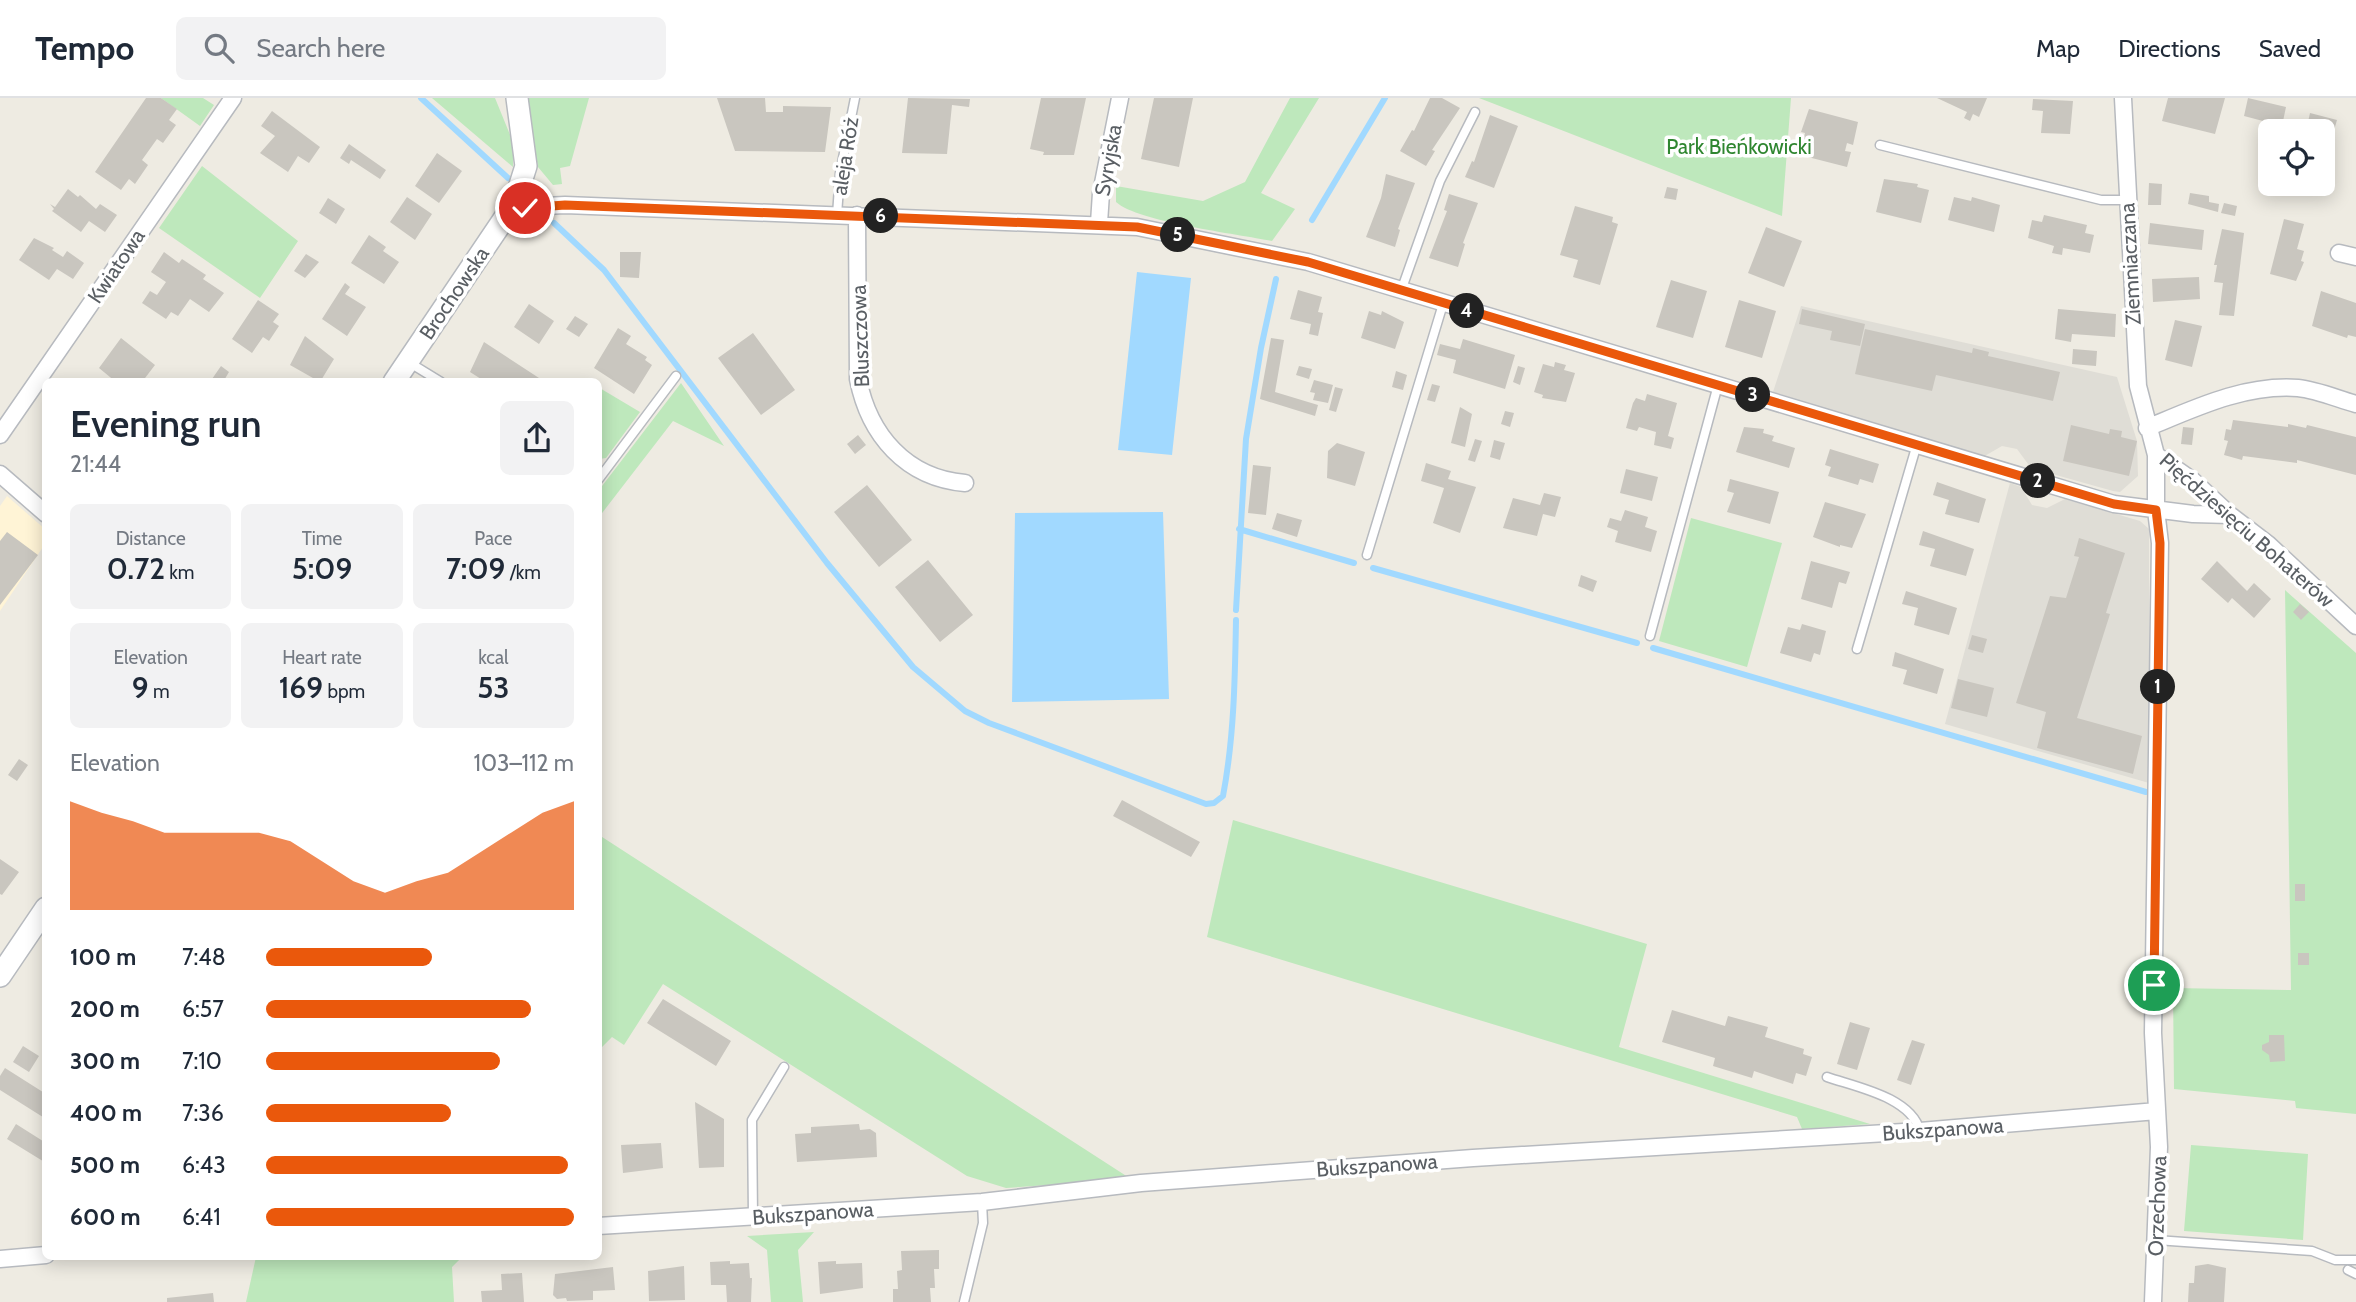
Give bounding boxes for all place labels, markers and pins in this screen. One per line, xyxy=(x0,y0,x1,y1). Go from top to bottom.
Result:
pin xyxy=(495,178,555,238)
pin: 6 xyxy=(864,198,898,234)
pin: 5 xyxy=(1160,218,1196,252)
pin: 4 xyxy=(1450,294,1484,328)
pin: 3 xyxy=(1736,378,1770,412)
pin: 2 xyxy=(2021,464,2056,498)
pin: 1 xyxy=(2140,670,2176,704)
pin xyxy=(2124,955,2184,1015)

